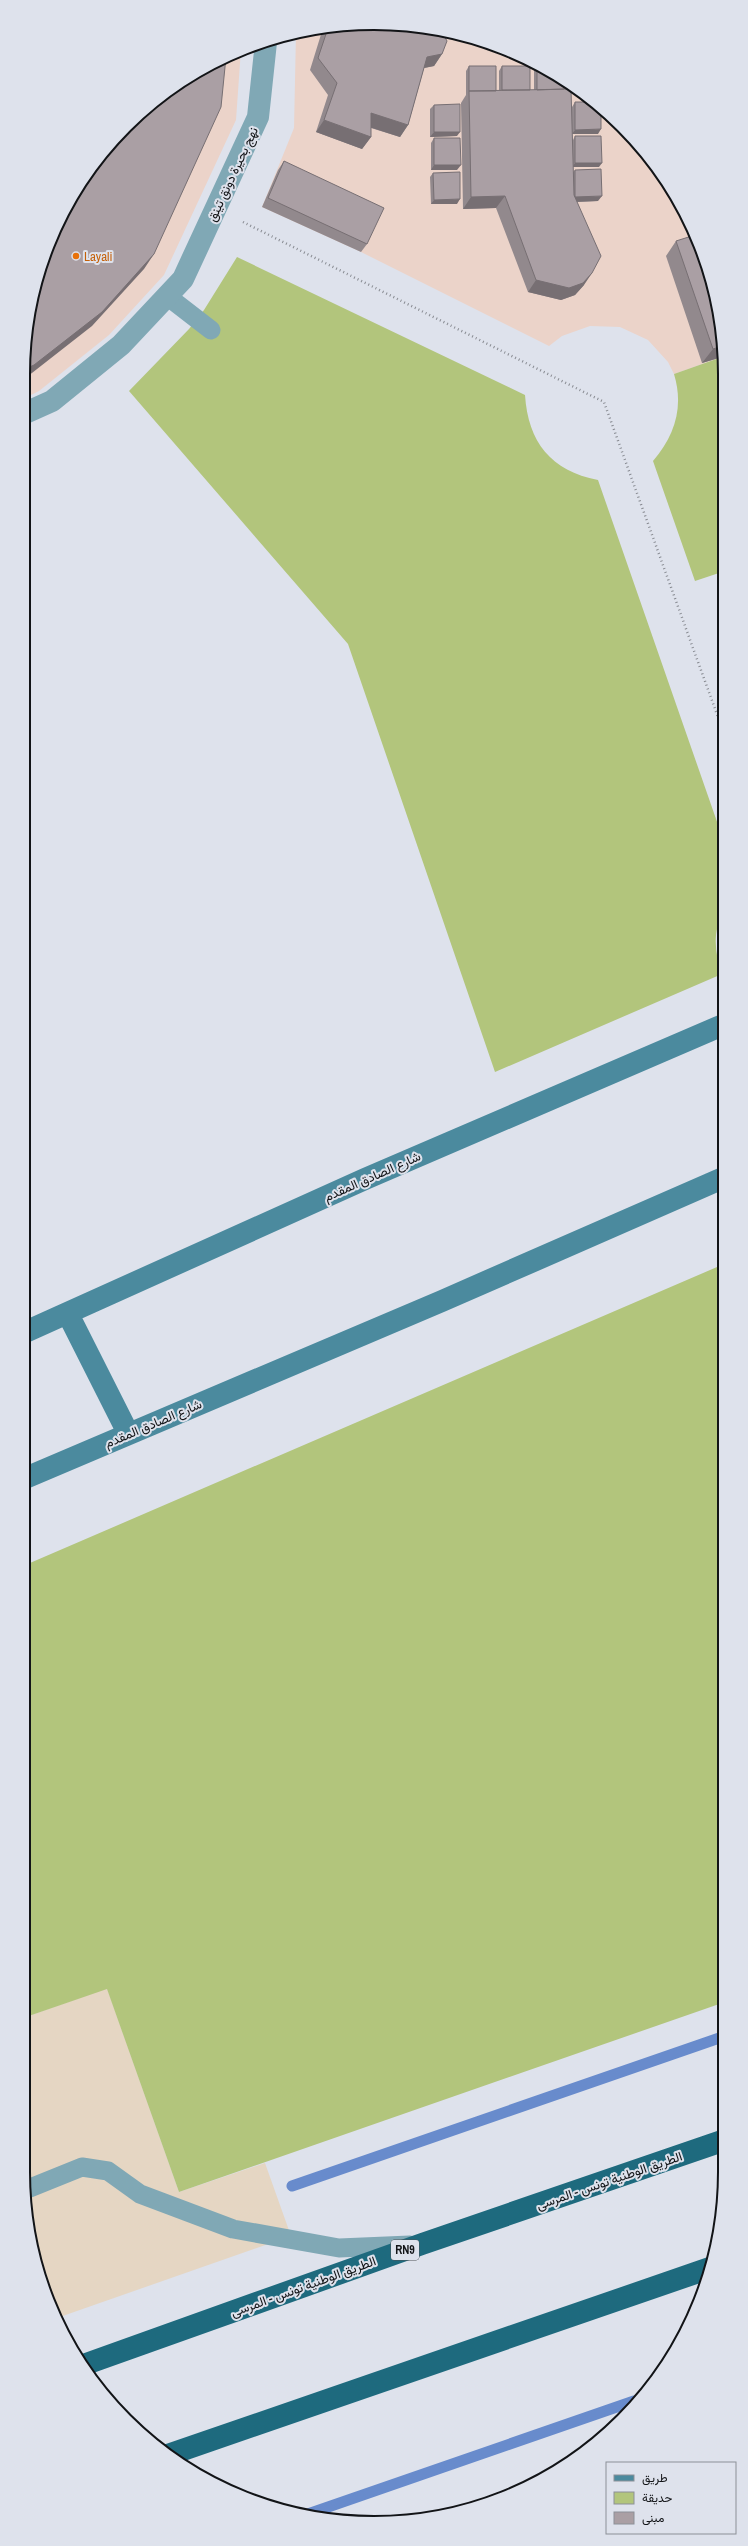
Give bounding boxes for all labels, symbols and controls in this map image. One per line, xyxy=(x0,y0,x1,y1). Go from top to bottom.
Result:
street label: نهج بحيرة دونق تينق xyxy=(203,124,263,225)
place label: Layali xyxy=(84,248,112,265)
marker: Layali xyxy=(71,251,81,261)
street label: شارع الصادق المقدم xyxy=(321,1148,424,1206)
street label: شارع الصادق المقدم xyxy=(102,1395,205,1453)
street label: الطريق الوطنية تونس - المرسى xyxy=(534,2147,684,2213)
road number: RN9 xyxy=(391,2240,419,2260)
street label: الطريق الوطنية تونس - المرسى xyxy=(228,2252,378,2321)
legend xyxy=(606,2462,736,2534)
text: طريق xyxy=(642,2470,668,2486)
text: حديقة xyxy=(642,2490,672,2506)
text: مبنى xyxy=(642,2510,664,2526)

